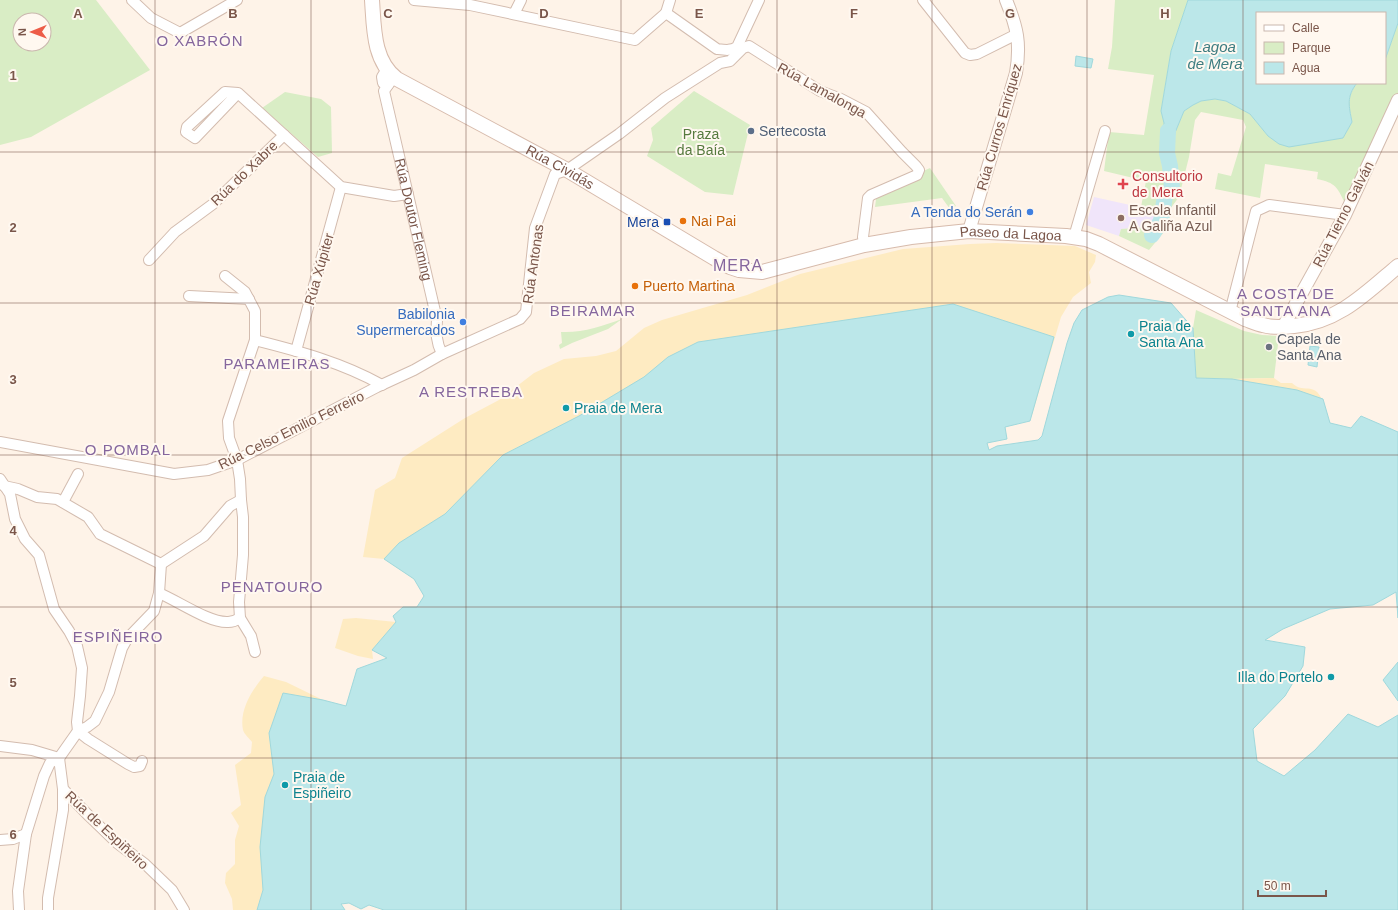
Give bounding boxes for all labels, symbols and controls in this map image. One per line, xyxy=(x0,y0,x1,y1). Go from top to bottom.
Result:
text: A xyxy=(73,6,83,21)
text: B xyxy=(228,6,238,21)
text: C xyxy=(383,6,393,21)
text: D xyxy=(539,6,549,21)
text: E xyxy=(695,6,704,21)
text: F xyxy=(850,6,858,21)
text: G xyxy=(1005,6,1015,21)
text: H xyxy=(1160,6,1170,21)
north arrow xyxy=(12,12,52,52)
legend xyxy=(1256,12,1386,84)
text: Calle xyxy=(1292,21,1320,35)
text: N xyxy=(16,28,28,36)
district label: O XABRÓN xyxy=(156,32,244,49)
water label: Lagoa de Mera xyxy=(1187,38,1243,72)
text: Parque xyxy=(1292,41,1331,55)
street label: Rúa Lamalonga xyxy=(775,59,869,121)
text: Agua xyxy=(1292,61,1320,75)
street label: Rúa Curros Enríquez xyxy=(973,62,1025,192)
text: 1 xyxy=(9,68,17,83)
place label: Sertecosta xyxy=(759,123,826,139)
park label: Praza da Baía xyxy=(677,126,725,158)
marker: Sertecosta xyxy=(746,126,756,136)
street label: Rúa do Xabre xyxy=(207,137,281,209)
street label: Rúa Cividás xyxy=(523,142,597,192)
street label: Rúa Doutor Fleming xyxy=(392,156,436,282)
street label: Rúa Tierno Galván xyxy=(1309,158,1377,270)
place label: Consultorio de Mera xyxy=(1132,168,1203,200)
marker: Consultorio de Mera xyxy=(1117,178,1129,190)
place label: Escola Infantil A Galiña Azul xyxy=(1129,202,1216,234)
place label: A Tenda do Serán xyxy=(911,204,1022,220)
marker: A Tenda do Serán xyxy=(1025,207,1035,217)
place label: Nai Pai xyxy=(691,213,736,229)
marker: Escola Infantil A Galiña Azul xyxy=(1116,213,1126,223)
place label: Mera xyxy=(627,214,659,230)
marker: Nai Pai xyxy=(678,216,688,226)
marker: Mera xyxy=(662,217,672,227)
text: 2 xyxy=(9,220,17,235)
street label: Rúa Antonas xyxy=(519,223,547,305)
street label: Paseo da Lagoa xyxy=(959,223,1062,244)
street label: Rúa Xúpiter xyxy=(301,231,337,307)
district label: MERA xyxy=(713,257,763,274)
place label: Puerto Martina xyxy=(643,278,735,294)
marker: Puerto Martina xyxy=(630,281,640,291)
district label: A COSTA DE SANTA ANA xyxy=(1237,285,1335,319)
district label: BEIRAMAR xyxy=(550,302,636,319)
place label: Babilonia Supermercados xyxy=(356,306,455,338)
marker: Babilonia Supermercados xyxy=(458,317,468,327)
place label: Praia de Santa Ana xyxy=(1139,318,1204,350)
marker: Praia de Santa Ana xyxy=(1126,329,1136,339)
place label: Capela de Santa Ana xyxy=(1277,331,1342,363)
marker: Capela de Santa Ana xyxy=(1264,342,1274,352)
district label: PARAMEIRAS xyxy=(223,355,331,372)
text: 3 xyxy=(9,372,17,387)
district label: A RESTREBA xyxy=(419,383,523,400)
street label: Rúa Celso Emilio Ferreiro xyxy=(215,388,367,472)
place label: Praia de Mera xyxy=(574,400,662,416)
marker: Praia de Mera xyxy=(561,403,571,413)
district label: O POMBAL xyxy=(85,441,171,458)
text: 4 xyxy=(9,523,17,538)
district label: PENATOURO xyxy=(221,578,323,595)
district label: ESPIÑEIRO xyxy=(73,628,163,645)
place label: Illa do Portelo xyxy=(1237,669,1323,685)
marker: Illa do Portelo xyxy=(1326,672,1336,682)
text: 5 xyxy=(9,675,17,690)
place label: Praia de Espiñeiro xyxy=(293,769,352,801)
marker: Praia de Espiñeiro xyxy=(280,780,290,790)
street label: Rúa de Espiñeiro xyxy=(62,788,152,873)
text: 6 xyxy=(9,827,17,842)
scale bar xyxy=(1258,872,1326,898)
text: 50 m xyxy=(1264,879,1291,893)

